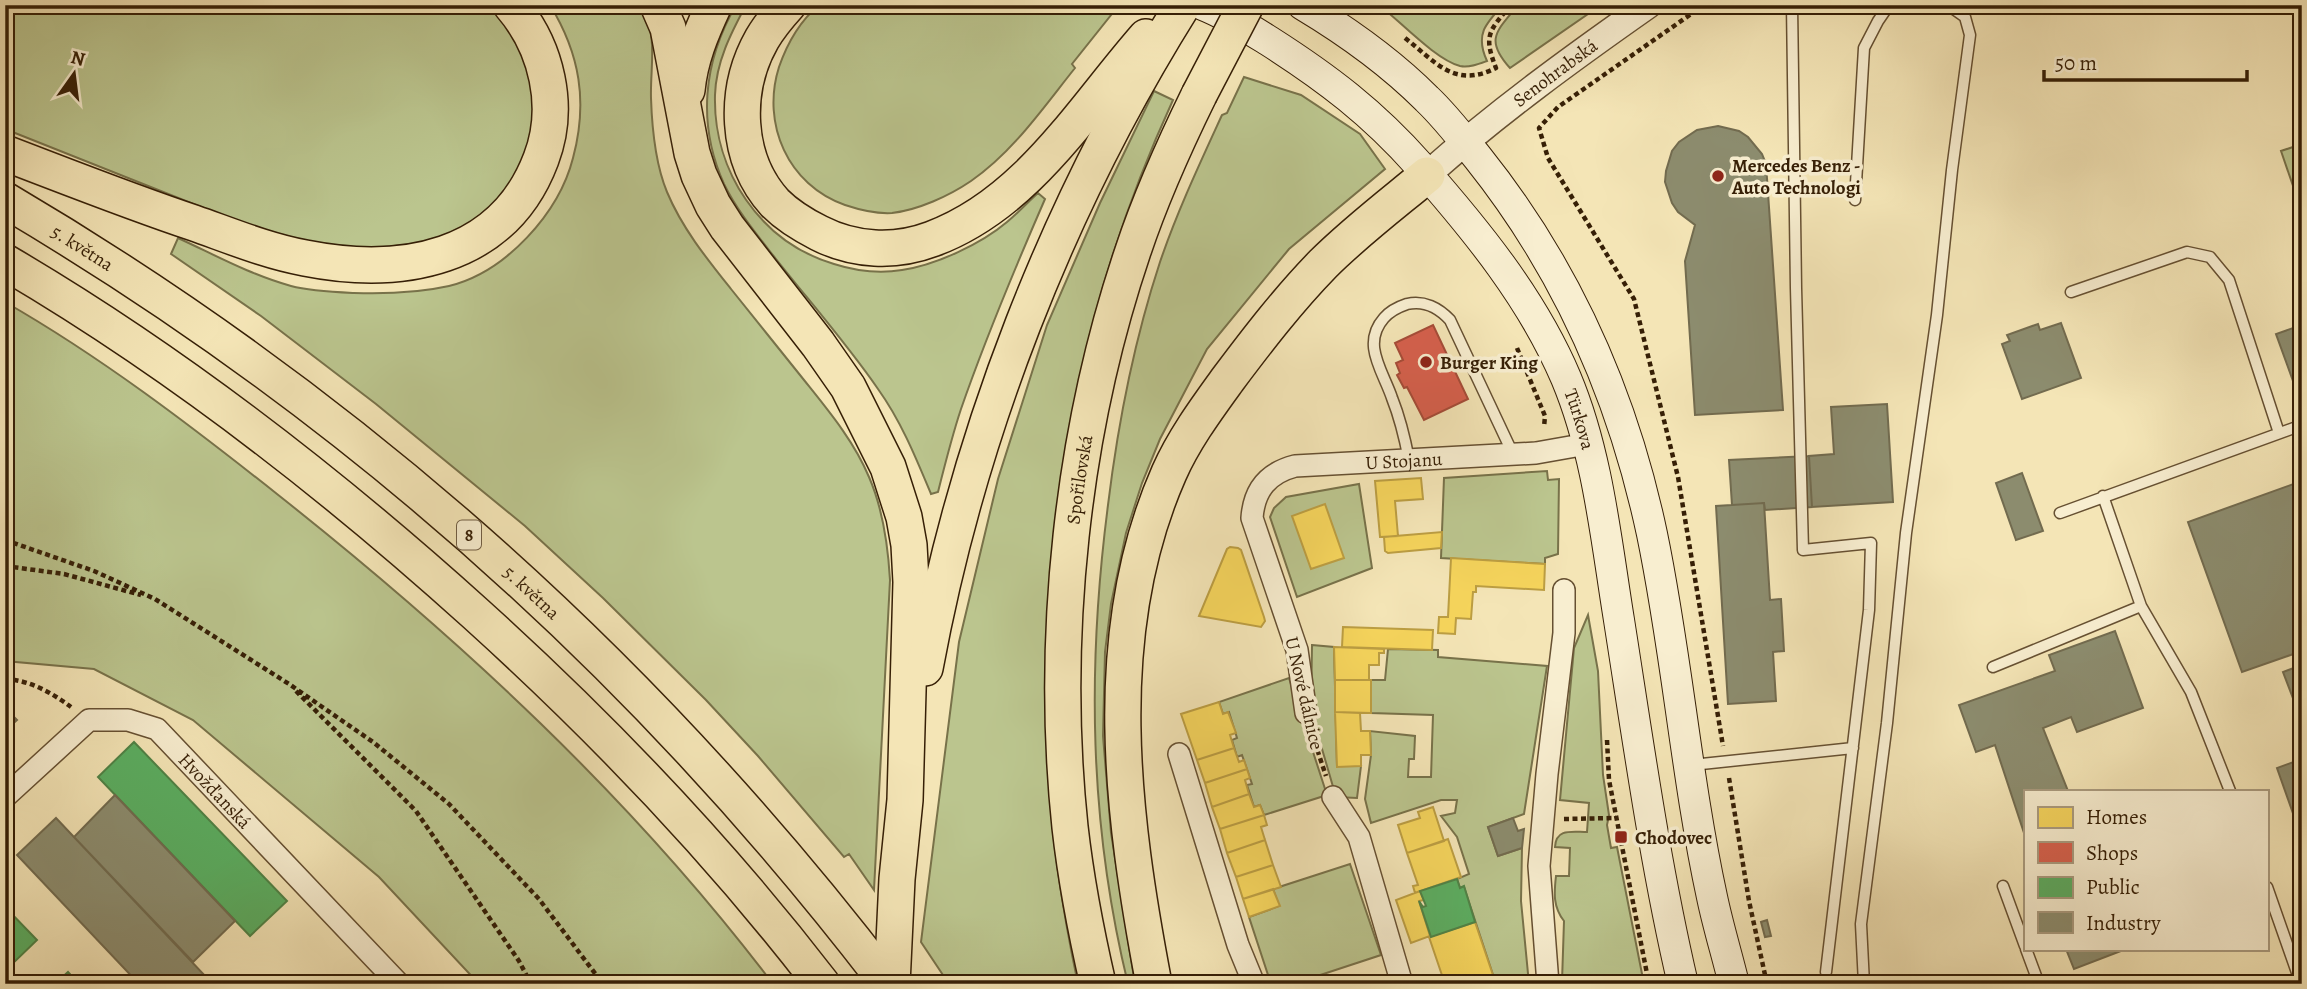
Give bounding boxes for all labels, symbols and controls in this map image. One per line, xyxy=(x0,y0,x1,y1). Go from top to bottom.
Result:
street label: Senohrabská xyxy=(1508,33,1603,113)
north arrow xyxy=(38,38,108,108)
scale bar xyxy=(2044,38,2248,82)
text: N xyxy=(68,44,88,73)
text: 50 m xyxy=(2055,49,2097,77)
place label: Mercedes Benz - Auto Technologi xyxy=(1731,153,1861,201)
marker: Mercedes Benz - Auto Technologi xyxy=(1710,168,1726,184)
street label: 5. května xyxy=(46,219,118,278)
place label: Burger King xyxy=(1440,350,1538,376)
marker: Burger King xyxy=(1418,354,1434,370)
street label: Türkova xyxy=(1557,385,1601,453)
street label: Spořilovská xyxy=(1060,433,1099,526)
street label: U Stojanu xyxy=(1365,446,1444,476)
road number: 8 xyxy=(457,520,481,550)
street label: 5. května xyxy=(497,560,566,626)
street label: U Nové dálnice xyxy=(1278,634,1330,752)
street label: Hvožďanská xyxy=(172,747,257,835)
legend xyxy=(2024,790,2268,950)
text: Homes xyxy=(2086,803,2147,831)
place label: Chodovec xyxy=(1635,825,1712,851)
marker: Chodovec xyxy=(1613,829,1629,845)
text: Shops xyxy=(2086,839,2138,867)
text: Public xyxy=(2086,873,2140,901)
text: Industry xyxy=(2086,909,2161,937)

